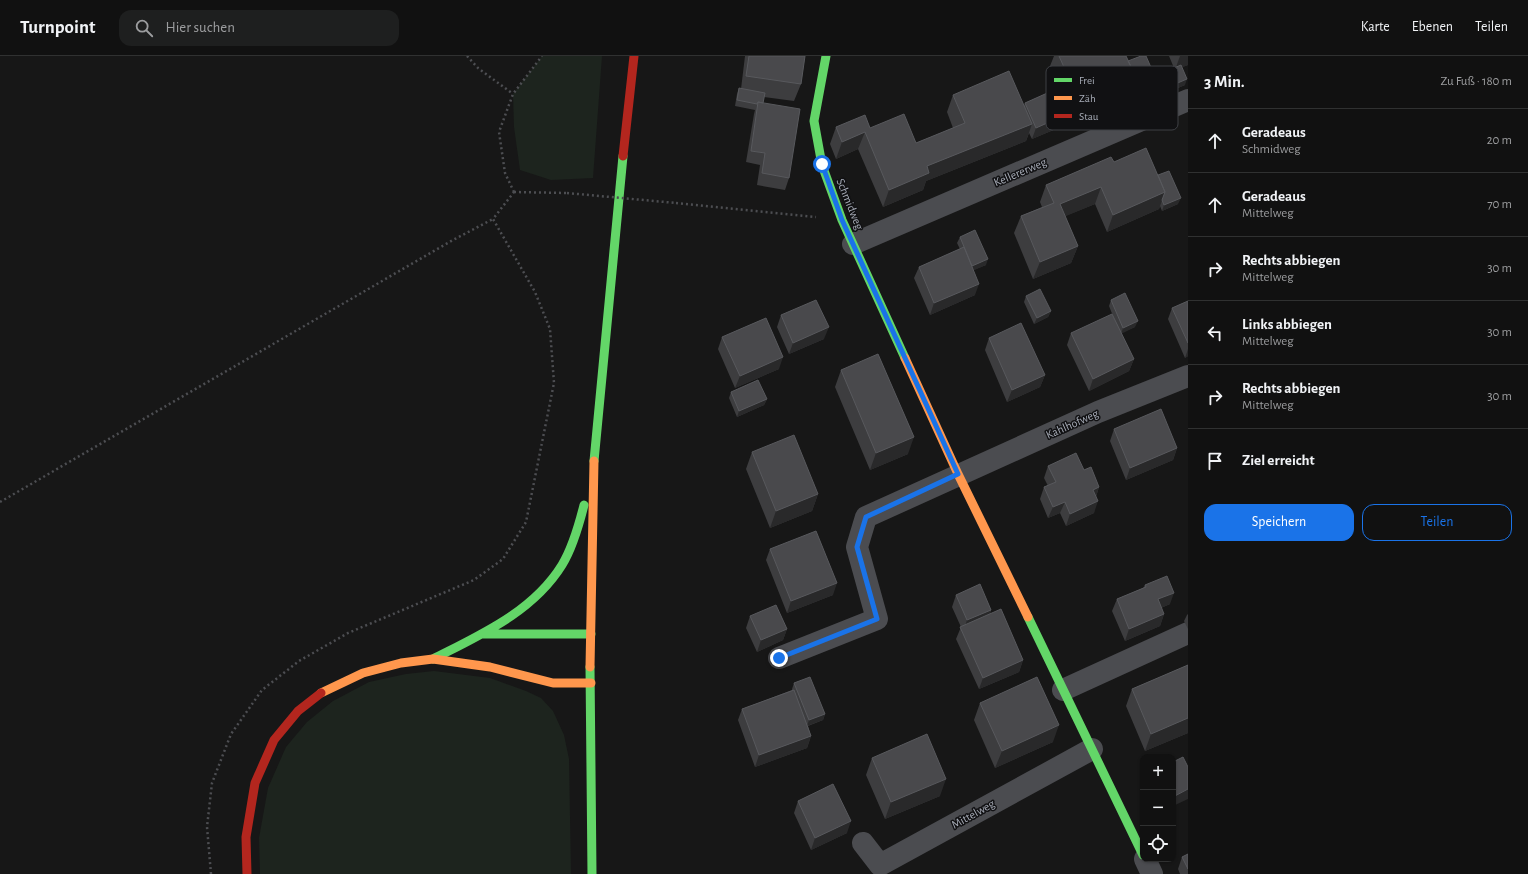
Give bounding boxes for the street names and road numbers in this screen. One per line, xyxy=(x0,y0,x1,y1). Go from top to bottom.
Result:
street label: Kellererweg xyxy=(992,156,1048,188)
street label: Schmidweg xyxy=(834,177,866,231)
street label: Kahlhofweg xyxy=(1044,407,1100,441)
street label: Mittelweg xyxy=(949,797,997,831)

